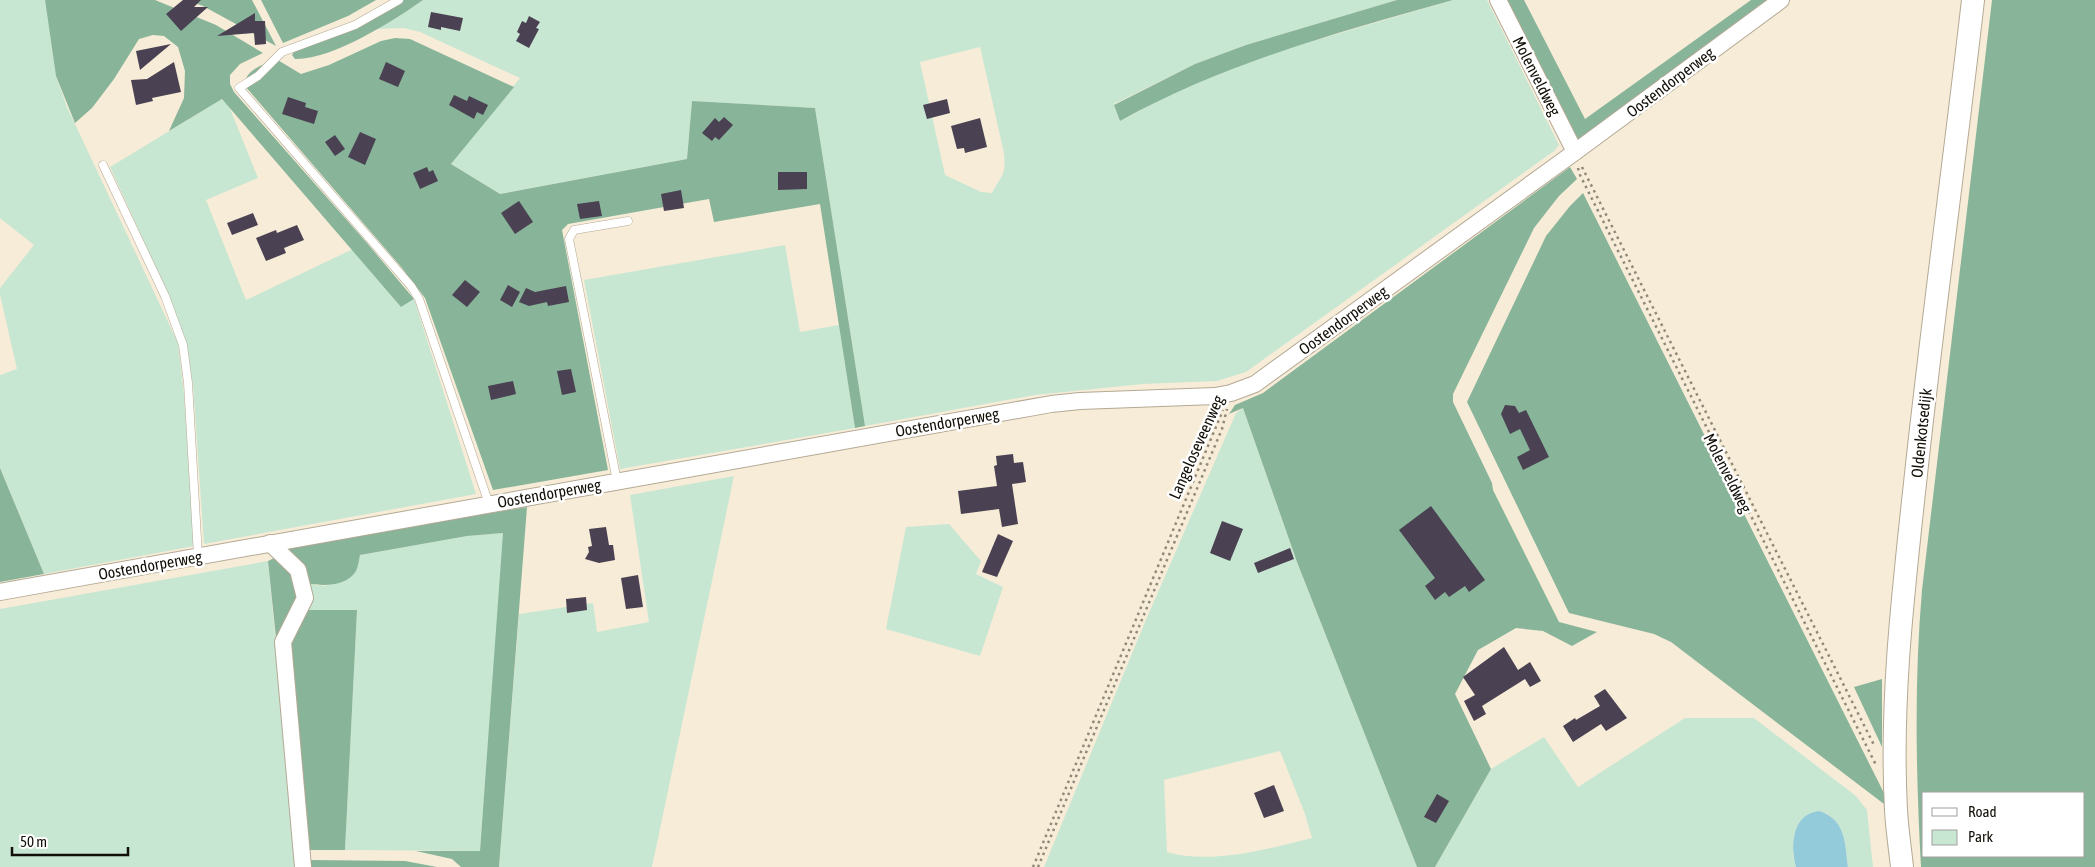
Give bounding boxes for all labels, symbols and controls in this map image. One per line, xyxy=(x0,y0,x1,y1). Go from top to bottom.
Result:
street label: Molenveldweg xyxy=(1509,33,1565,119)
street label: Oostendorperweg xyxy=(1623,43,1718,122)
street label: Oostendorperweg xyxy=(1295,282,1391,359)
street label: Oldenkotsedijk xyxy=(1907,387,1936,479)
street label: Langeloseveenweg xyxy=(1165,392,1228,502)
street label: Oostendorperweg xyxy=(894,404,1001,441)
street label: Molenveldweg xyxy=(1700,430,1756,516)
street label: Oostendorperweg xyxy=(496,475,603,512)
street label: Oostendorperweg xyxy=(97,547,204,584)
legend xyxy=(1922,792,2085,857)
text: Road xyxy=(1968,803,1997,820)
scale bar xyxy=(12,824,129,856)
text: Park xyxy=(1968,828,1993,845)
text: 50 m xyxy=(20,833,47,850)

